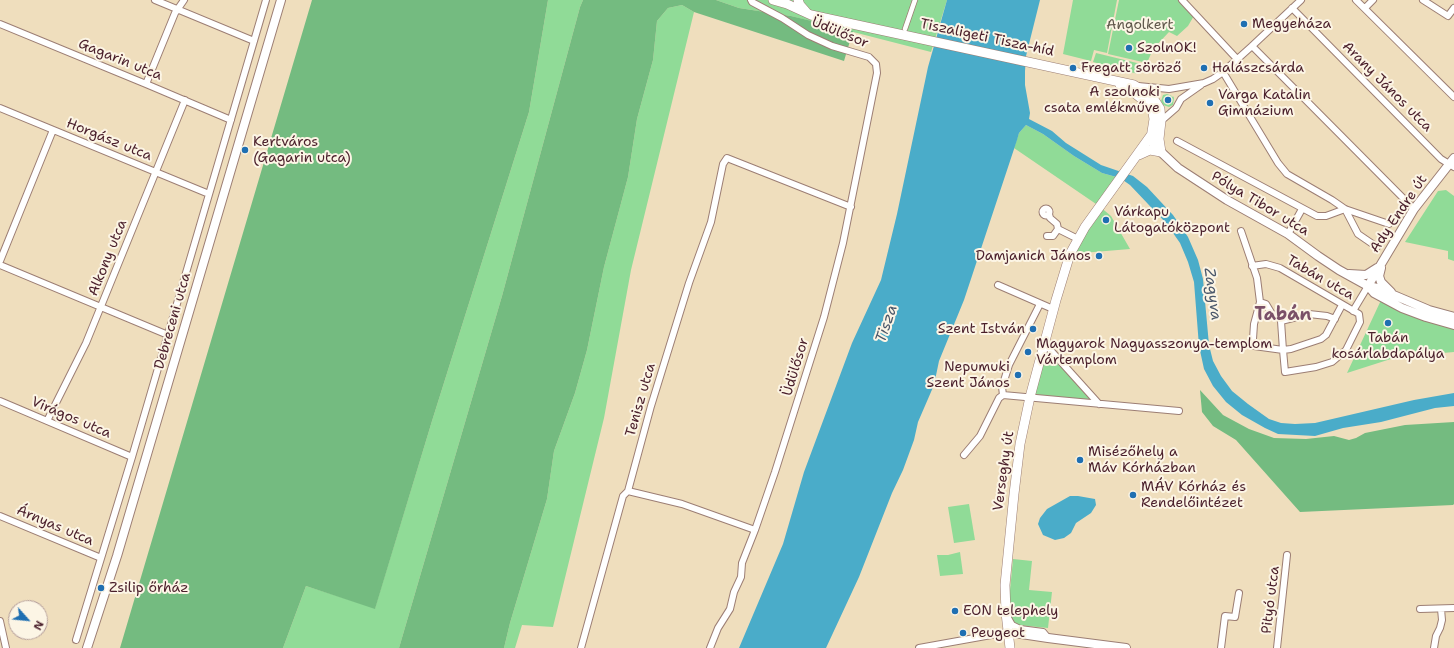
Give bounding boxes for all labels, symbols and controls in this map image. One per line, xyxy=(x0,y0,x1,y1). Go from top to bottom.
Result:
street label: Üdülősor xyxy=(809,14,871,52)
street label: Tiszaligeti Tisza-híd xyxy=(919,16,1055,60)
place label: Megyeháza xyxy=(1252,16,1331,32)
park label: Angolkert xyxy=(1106,17,1174,33)
marker: Megyeháza xyxy=(1239,19,1249,29)
street label: Gagarin utca xyxy=(76,36,164,84)
street label: Arany János utca xyxy=(1338,38,1436,136)
place label: SzolnOK! xyxy=(1137,40,1197,56)
marker: SzolnOK! xyxy=(1124,43,1134,53)
place label: Fregatt söröző xyxy=(1081,60,1181,76)
place label: Halászcsárda xyxy=(1212,60,1304,76)
marker: Fregatt söröző xyxy=(1068,63,1078,73)
marker: Halászcsárda xyxy=(1199,63,1209,73)
place label: A szolnoki csata emlékműve xyxy=(1044,84,1160,116)
place label: Varga Katalin Gimnázium xyxy=(1218,87,1311,120)
marker: A szolnoki csata emlékműve xyxy=(1163,95,1173,105)
marker: Varga Katalin Gimnázium xyxy=(1205,98,1215,108)
street label: Horgász utca xyxy=(64,115,154,165)
place label: Kertváros (Gagarin utca) xyxy=(253,134,351,166)
marker: Kertváros (Gagarin utca) xyxy=(240,145,250,155)
street label: Pólya Tibor utca xyxy=(1208,168,1312,240)
street label: Ady Endre út xyxy=(1367,172,1431,256)
place label: Várkapu Látogatóközpont xyxy=(1114,204,1230,236)
marker: Várkapu Látogatóközpont xyxy=(1101,215,1111,225)
street label: Alkony utca xyxy=(85,217,131,299)
place label: Damjanich János xyxy=(976,248,1091,264)
marker: Damjanich János xyxy=(1094,251,1104,261)
street label: Tabán utca xyxy=(1283,252,1357,304)
water label: Zagyva xyxy=(1199,266,1225,322)
street label: Debreceni utca xyxy=(151,271,195,371)
water label: Tisza xyxy=(872,303,902,345)
district label: Tabán xyxy=(1255,304,1311,326)
marker: Tabán kosárlabdapálya xyxy=(1383,318,1393,328)
place label: Szent István xyxy=(938,321,1025,337)
marker: Szent István xyxy=(1028,324,1038,334)
place label: Tabán kosárlabdapálya xyxy=(1332,330,1444,362)
street label: Üdülősor xyxy=(779,336,813,398)
place label: Magyarok Nagyasszonya-templom Vártemplom xyxy=(1036,336,1272,368)
marker: Magyarok Nagyasszonya-templom Vártemplom xyxy=(1023,347,1033,357)
place label: Nepumuki Szent János xyxy=(927,359,1010,392)
street label: Tenisz utca xyxy=(622,361,660,439)
marker: Nepumuki Szent János xyxy=(1013,370,1023,380)
street label: Virágos utca xyxy=(29,394,113,442)
street label: Verseghy út xyxy=(990,430,1018,512)
place label: Misézőhely a Máv Kórházban xyxy=(1088,444,1196,476)
marker: Misézőhely a Máv Kórházban xyxy=(1075,455,1085,465)
place label: MÁV Kórház és Rendelőintézet xyxy=(1141,479,1246,512)
marker: MÁV Kórház és Rendelőintézet xyxy=(1128,490,1138,500)
street label: Árnyas utca xyxy=(14,502,96,550)
street label: Pityó utca xyxy=(1259,565,1283,635)
place label: Zsilip őrház xyxy=(109,580,189,596)
marker: Zsilip őrház xyxy=(96,583,106,593)
north arrow xyxy=(8,600,48,640)
place label: EON telephely xyxy=(963,603,1058,619)
marker: EON telephely xyxy=(950,606,960,616)
text: N xyxy=(30,618,47,633)
place label: Peugeot xyxy=(971,625,1025,641)
marker: Peugeot xyxy=(958,628,968,638)

